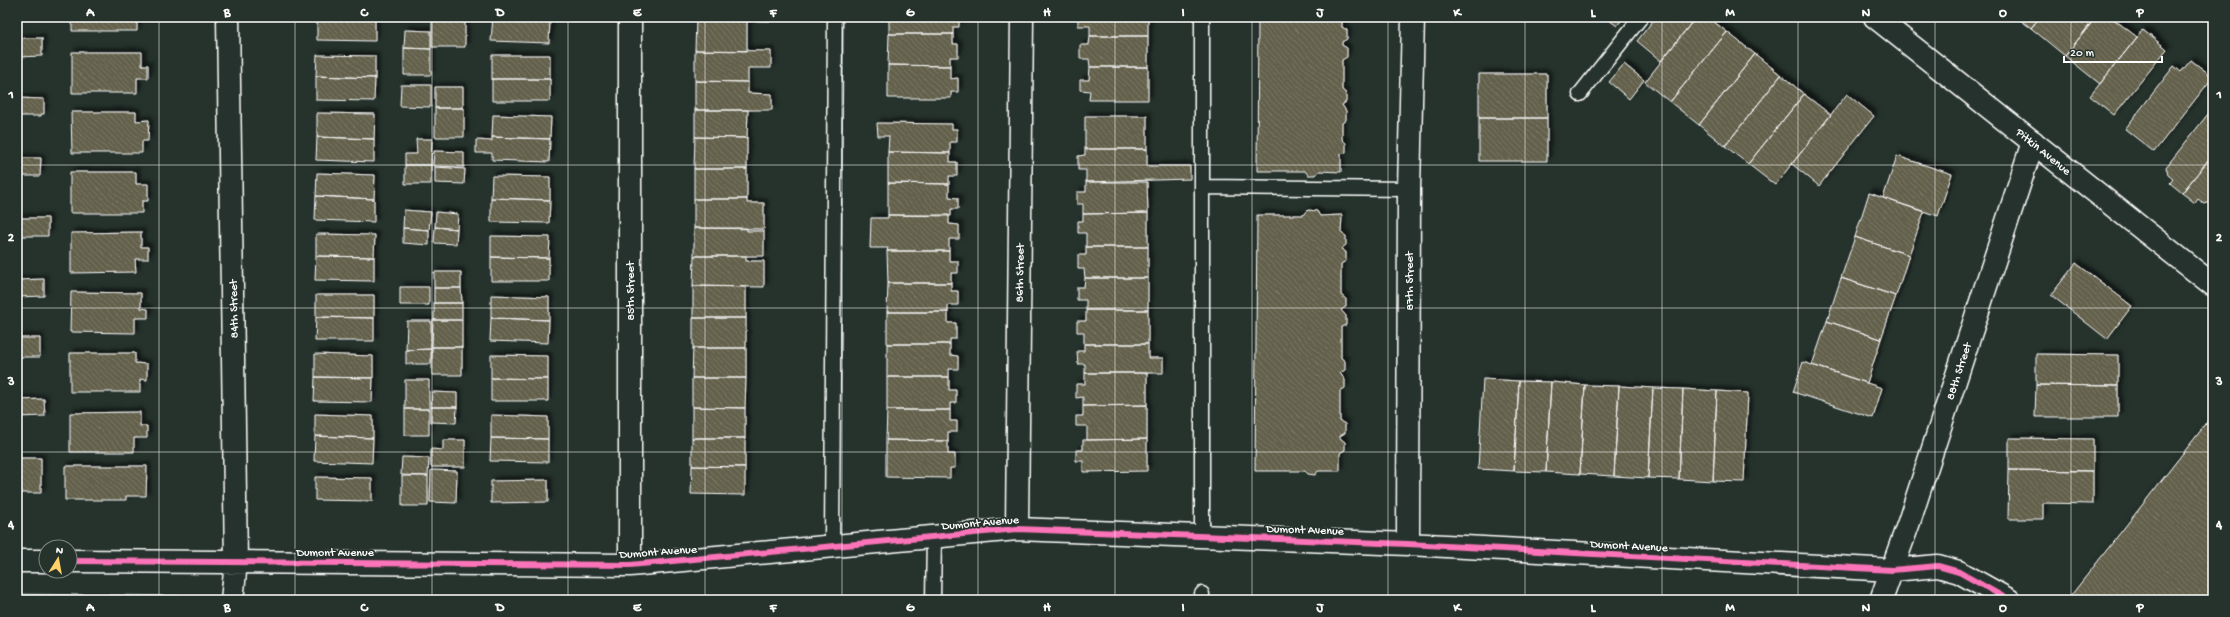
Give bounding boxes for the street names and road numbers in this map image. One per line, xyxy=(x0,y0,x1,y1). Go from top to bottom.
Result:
street label: Pitkin Avenue xyxy=(2012,125,2074,179)
street label: 86th Street xyxy=(1013,242,1029,303)
street label: 87th Street xyxy=(1404,250,1418,311)
street label: 85th Street xyxy=(625,260,639,321)
street label: 84th Street xyxy=(227,279,243,338)
street label: 88th Street xyxy=(1944,340,1976,402)
street label: Dumont Avenue xyxy=(940,514,1020,534)
street label: Dumont Avenue xyxy=(1265,523,1345,539)
street label: Dumont Avenue xyxy=(1589,538,1669,556)
street label: Dumont Avenue xyxy=(618,543,698,563)
street label: Dumont Avenue xyxy=(295,547,375,561)

